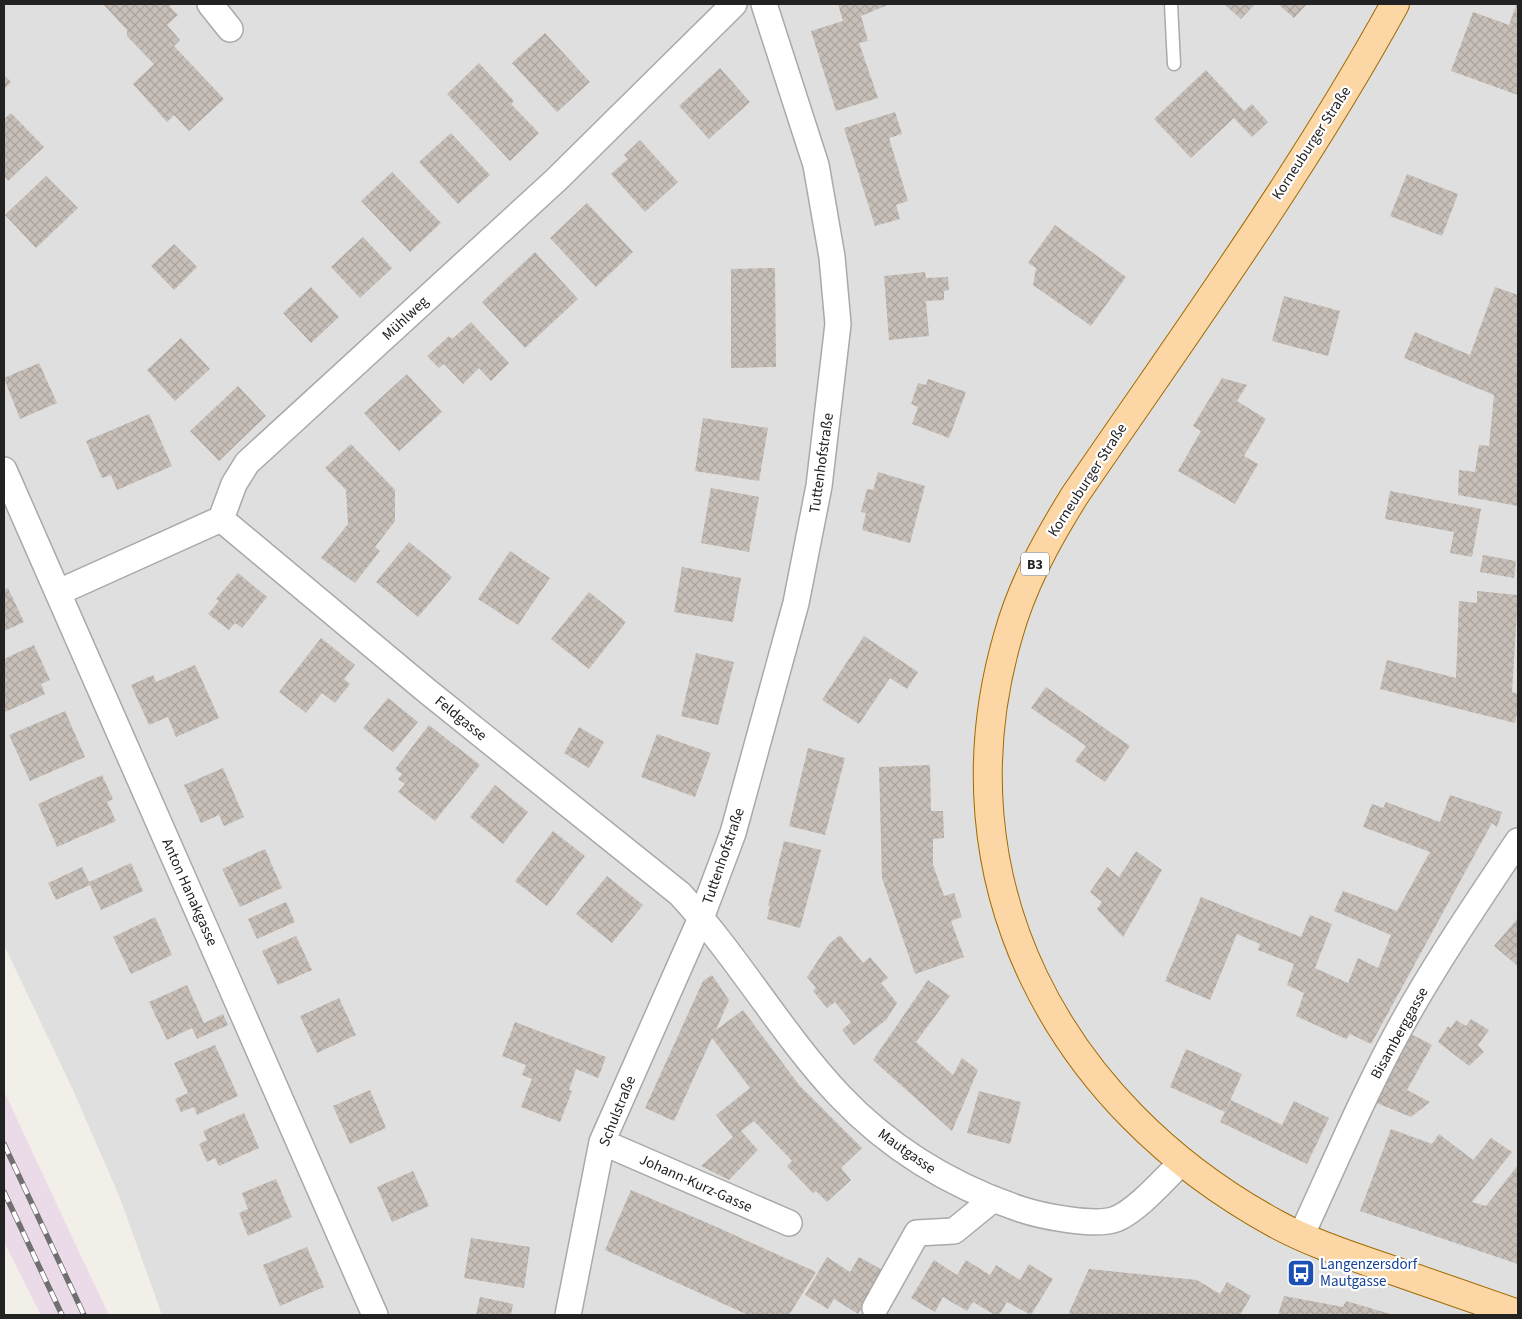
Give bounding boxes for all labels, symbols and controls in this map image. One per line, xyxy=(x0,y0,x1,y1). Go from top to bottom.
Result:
street label: Korneuburger Straße xyxy=(1267,82,1356,204)
street label: Mühlweg xyxy=(377,291,434,345)
street label: Tuttenhofstraße xyxy=(804,412,839,515)
street label: Korneuburger Straße xyxy=(1043,419,1132,541)
road number: B3 xyxy=(1021,552,1049,576)
street label: Feldgasse xyxy=(430,691,491,746)
street label: Tuttenhofstraße xyxy=(697,805,750,907)
street label: Anton Hanakgasse xyxy=(156,835,223,949)
street label: Bisamberggasse xyxy=(1366,984,1433,1083)
street label: Schulstraße xyxy=(594,1073,641,1150)
street label: Mautgasse xyxy=(873,1124,940,1179)
street label: Johann-Kurz-Gasse xyxy=(636,1149,756,1218)
place label: Langenzersdorf Mautgasse xyxy=(1320,1254,1418,1292)
bus stop icon: Langenzersdorf Mautgasse xyxy=(1286,1258,1316,1288)

